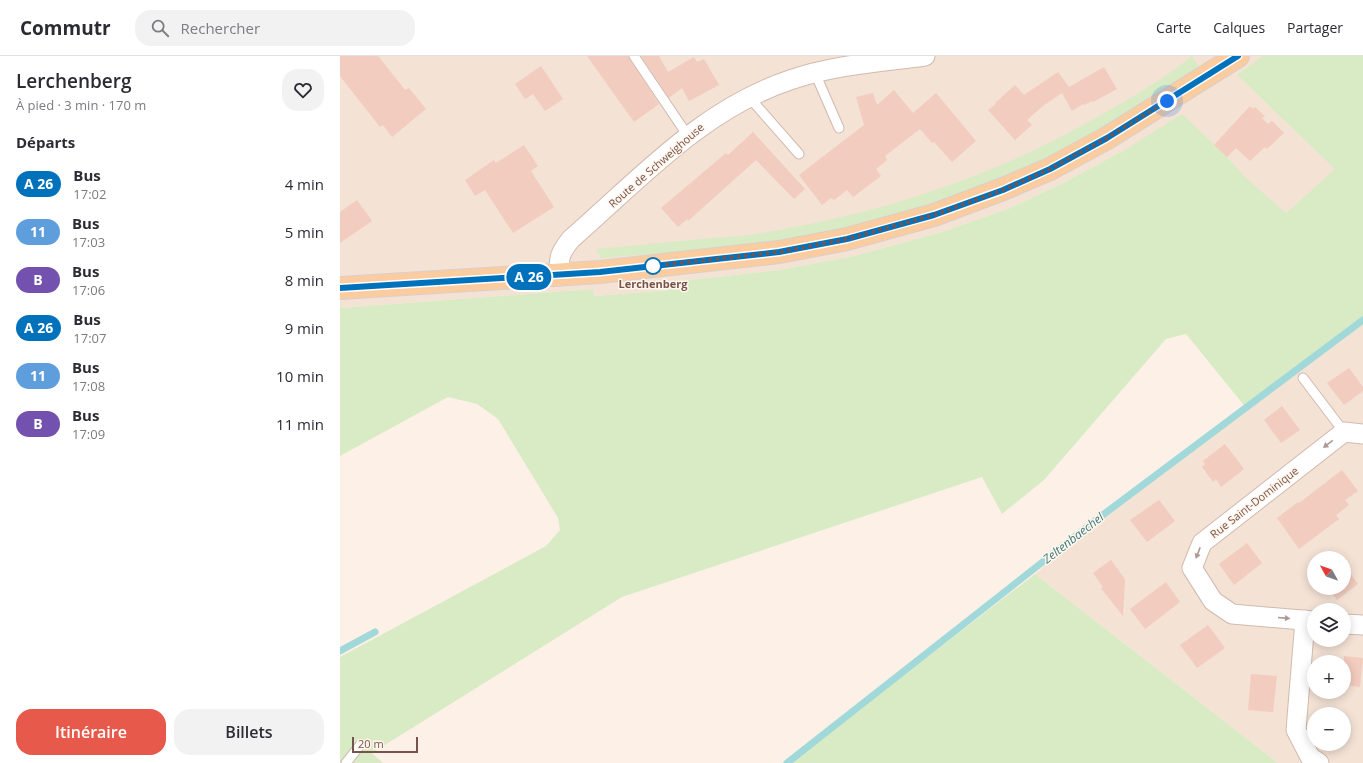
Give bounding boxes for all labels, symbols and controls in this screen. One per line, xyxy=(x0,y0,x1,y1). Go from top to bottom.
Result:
search box xyxy=(135,10,415,46)
text: Commutr xyxy=(20,15,111,41)
icon: search xyxy=(149,17,171,39)
text: Rechercher xyxy=(181,18,260,38)
text: Carte xyxy=(1156,18,1191,37)
text: Calques xyxy=(1213,18,1265,37)
text: Partager xyxy=(1287,18,1343,37)
text: Lerchenberg xyxy=(16,68,132,94)
button: heart xyxy=(282,69,324,111)
your location xyxy=(1157,91,1177,111)
text: À pied · 3 min · 170 m xyxy=(16,96,146,114)
street label: Route de Schweighouse xyxy=(605,119,707,211)
text: Départs xyxy=(16,132,75,152)
text: Bus xyxy=(73,165,101,185)
text: A 26 xyxy=(24,174,53,193)
text: 4 min xyxy=(285,174,324,194)
text: 17:02 xyxy=(73,185,106,203)
text: Bus xyxy=(72,213,99,233)
text: 11 xyxy=(30,222,46,241)
text: 5 min xyxy=(285,222,324,242)
text: 17:03 xyxy=(72,233,105,251)
marker: Lerchenberg xyxy=(644,257,662,275)
text: Bus xyxy=(72,261,99,281)
line badge: A 26 xyxy=(501,264,557,290)
text: A 26 xyxy=(514,267,544,286)
text: B xyxy=(33,270,43,289)
text: 8 min xyxy=(285,270,324,290)
place label: Lerchenberg xyxy=(619,276,688,291)
text: 17:06 xyxy=(72,281,105,299)
text: Bus xyxy=(73,309,101,329)
text: A 26 xyxy=(24,318,53,337)
text: 9 min xyxy=(285,318,324,338)
text: 17:07 xyxy=(73,329,106,347)
text: Bus xyxy=(72,357,99,377)
text: 11 xyxy=(30,366,46,385)
text: 10 min xyxy=(276,366,324,386)
text: 17:08 xyxy=(72,377,105,395)
text: Bus xyxy=(72,405,99,425)
text: B xyxy=(33,414,43,433)
text: 11 min xyxy=(276,414,324,434)
text: 17:09 xyxy=(72,425,105,443)
one-way arrow xyxy=(1323,440,1334,448)
street label: Rue Saint-Dominique xyxy=(1207,463,1301,541)
water label: Zeltenbaechel xyxy=(1038,508,1108,568)
one-way arrow xyxy=(1194,548,1200,560)
north arrow xyxy=(1307,551,1351,595)
map controls xyxy=(1307,551,1351,751)
button: layers xyxy=(1307,603,1351,647)
one-way arrow xyxy=(1278,615,1290,622)
button: + xyxy=(1307,655,1351,699)
button: − xyxy=(1307,707,1351,751)
button: Itinéraire xyxy=(16,709,166,755)
button: Billets xyxy=(174,709,324,755)
scale bar xyxy=(352,735,418,754)
text: 20 m xyxy=(358,736,384,751)

